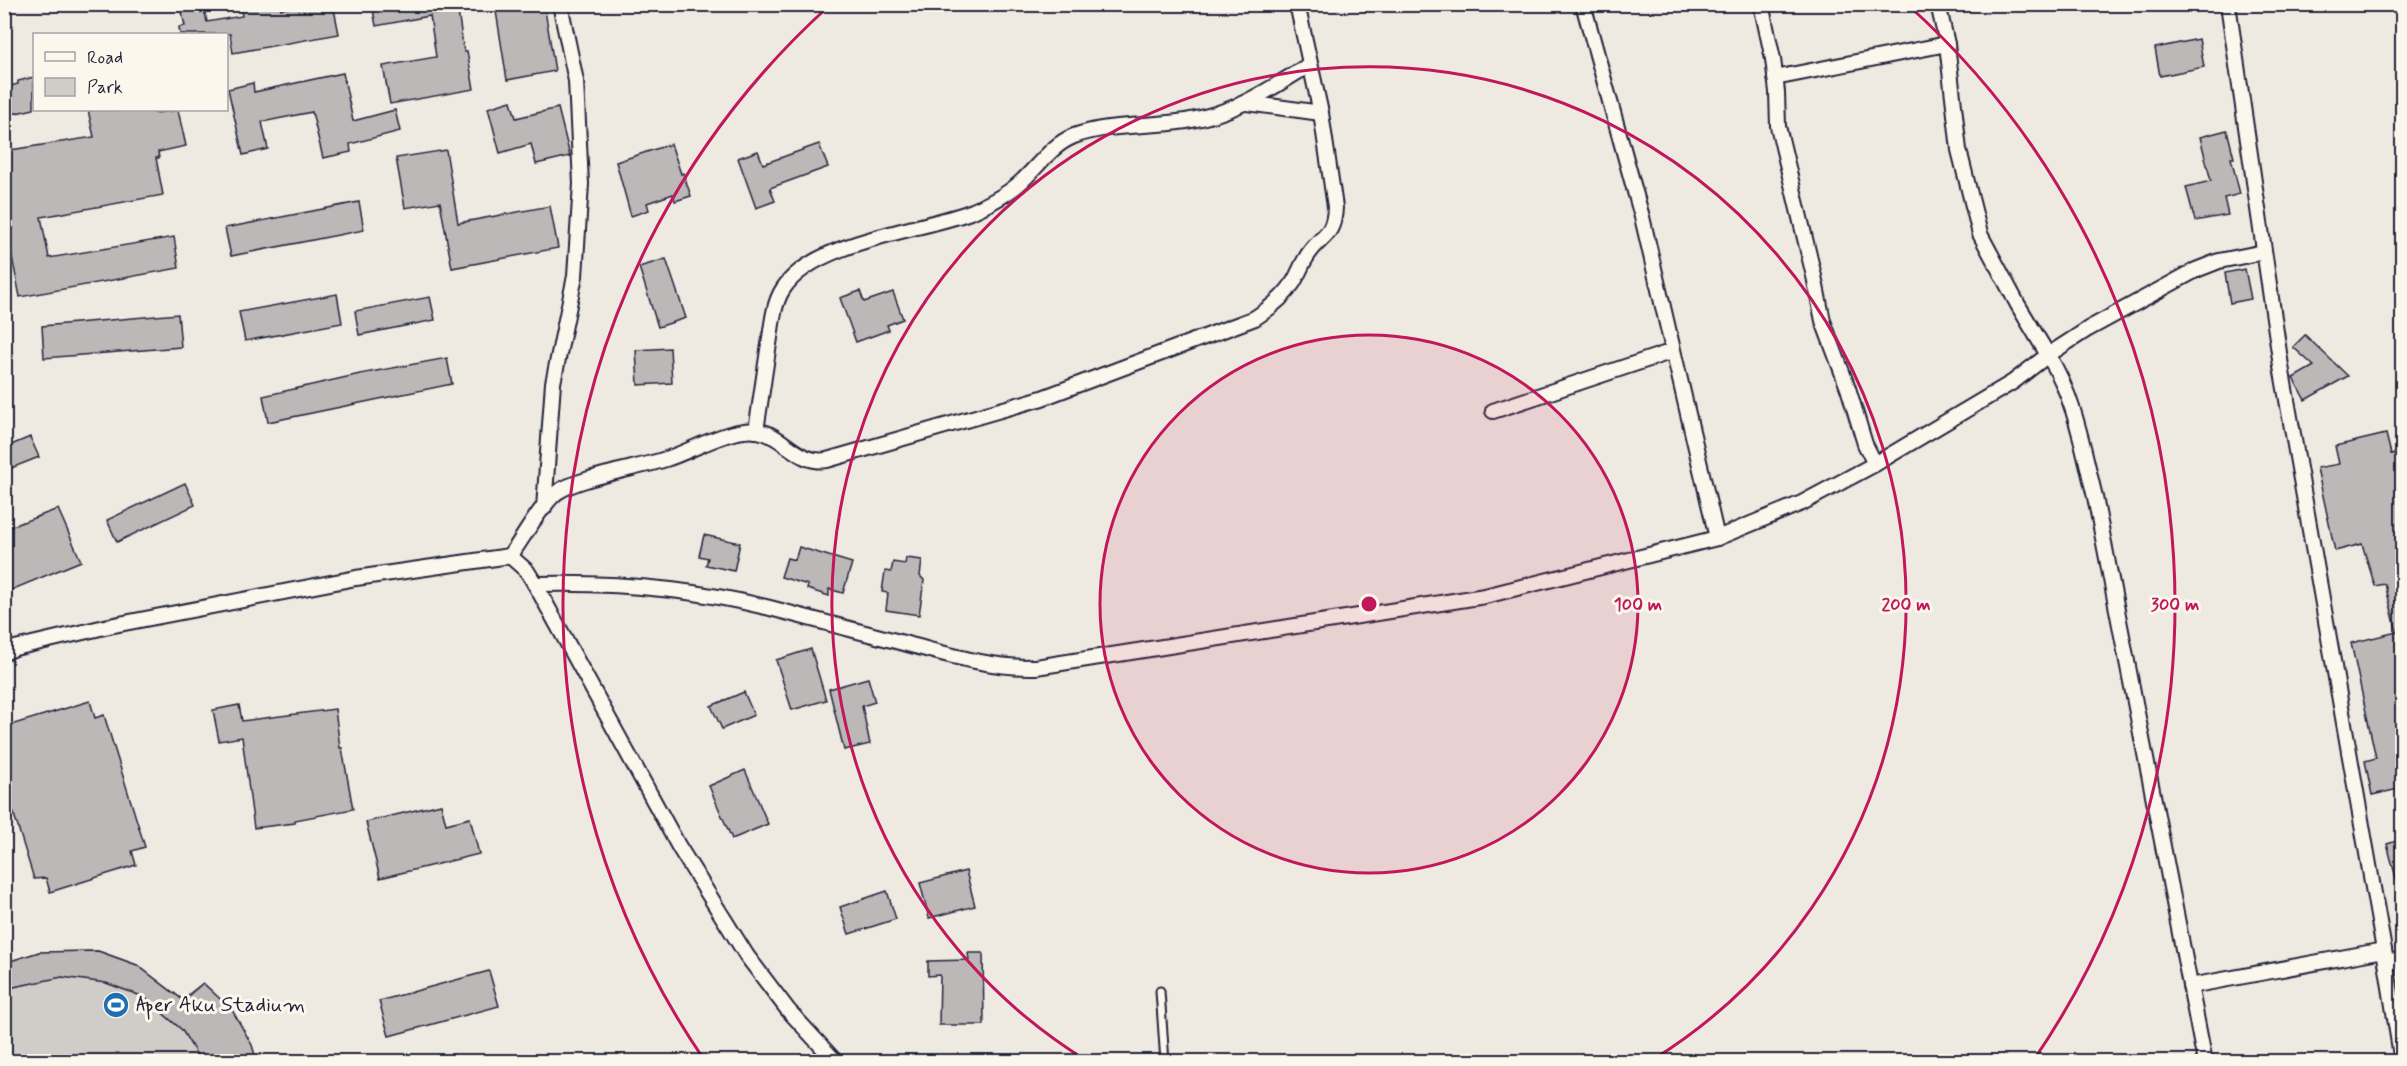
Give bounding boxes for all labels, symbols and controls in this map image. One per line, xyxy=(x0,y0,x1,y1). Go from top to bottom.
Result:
legend xyxy=(33,33,228,111)
text: Road xyxy=(87,46,123,70)
text: Park xyxy=(87,76,123,100)
text: 100 m xyxy=(1614,593,1662,617)
text: 200 m xyxy=(1881,593,1931,617)
text: 300 m xyxy=(2151,593,2199,617)
centre of rings xyxy=(1359,594,1379,614)
sports icon: Aper Aku Stadium xyxy=(101,990,131,1020)
place label: Aper Aku Stadium xyxy=(136,991,305,1020)

